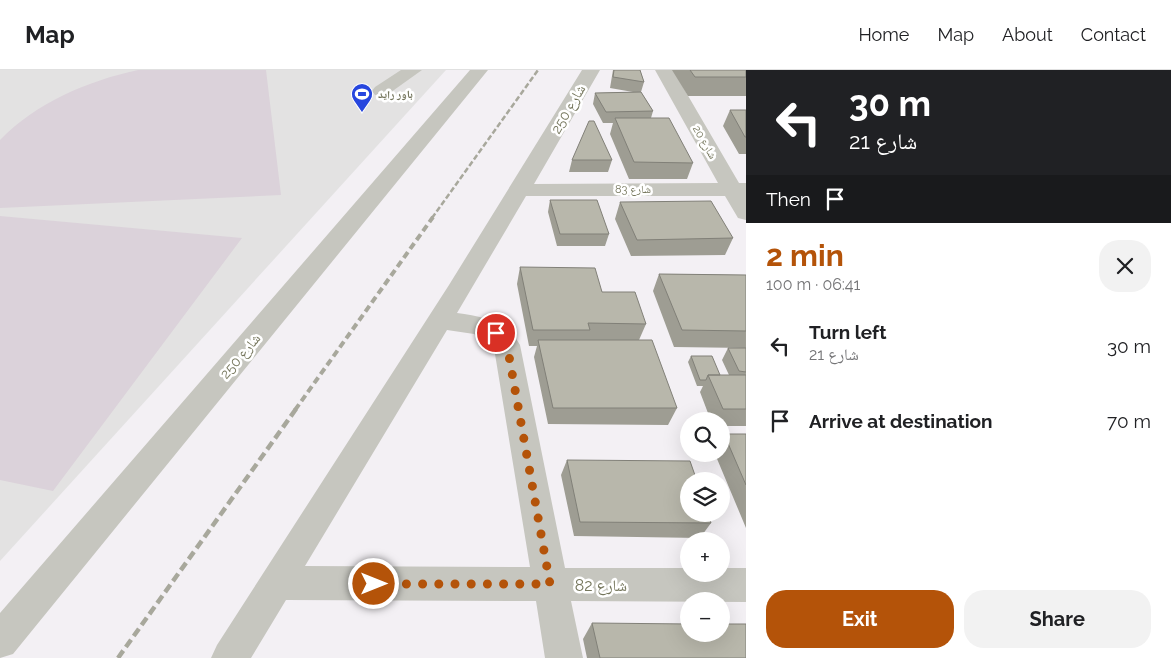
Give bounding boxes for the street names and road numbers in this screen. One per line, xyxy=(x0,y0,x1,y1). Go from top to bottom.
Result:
street label: شارع 250 xyxy=(548,82,590,137)
street label: شارع 20 xyxy=(690,123,719,161)
street label: شارع 83 xyxy=(615,183,651,196)
street label: شارع 250 xyxy=(217,330,265,383)
street label: شارع 82 xyxy=(575,576,627,596)

